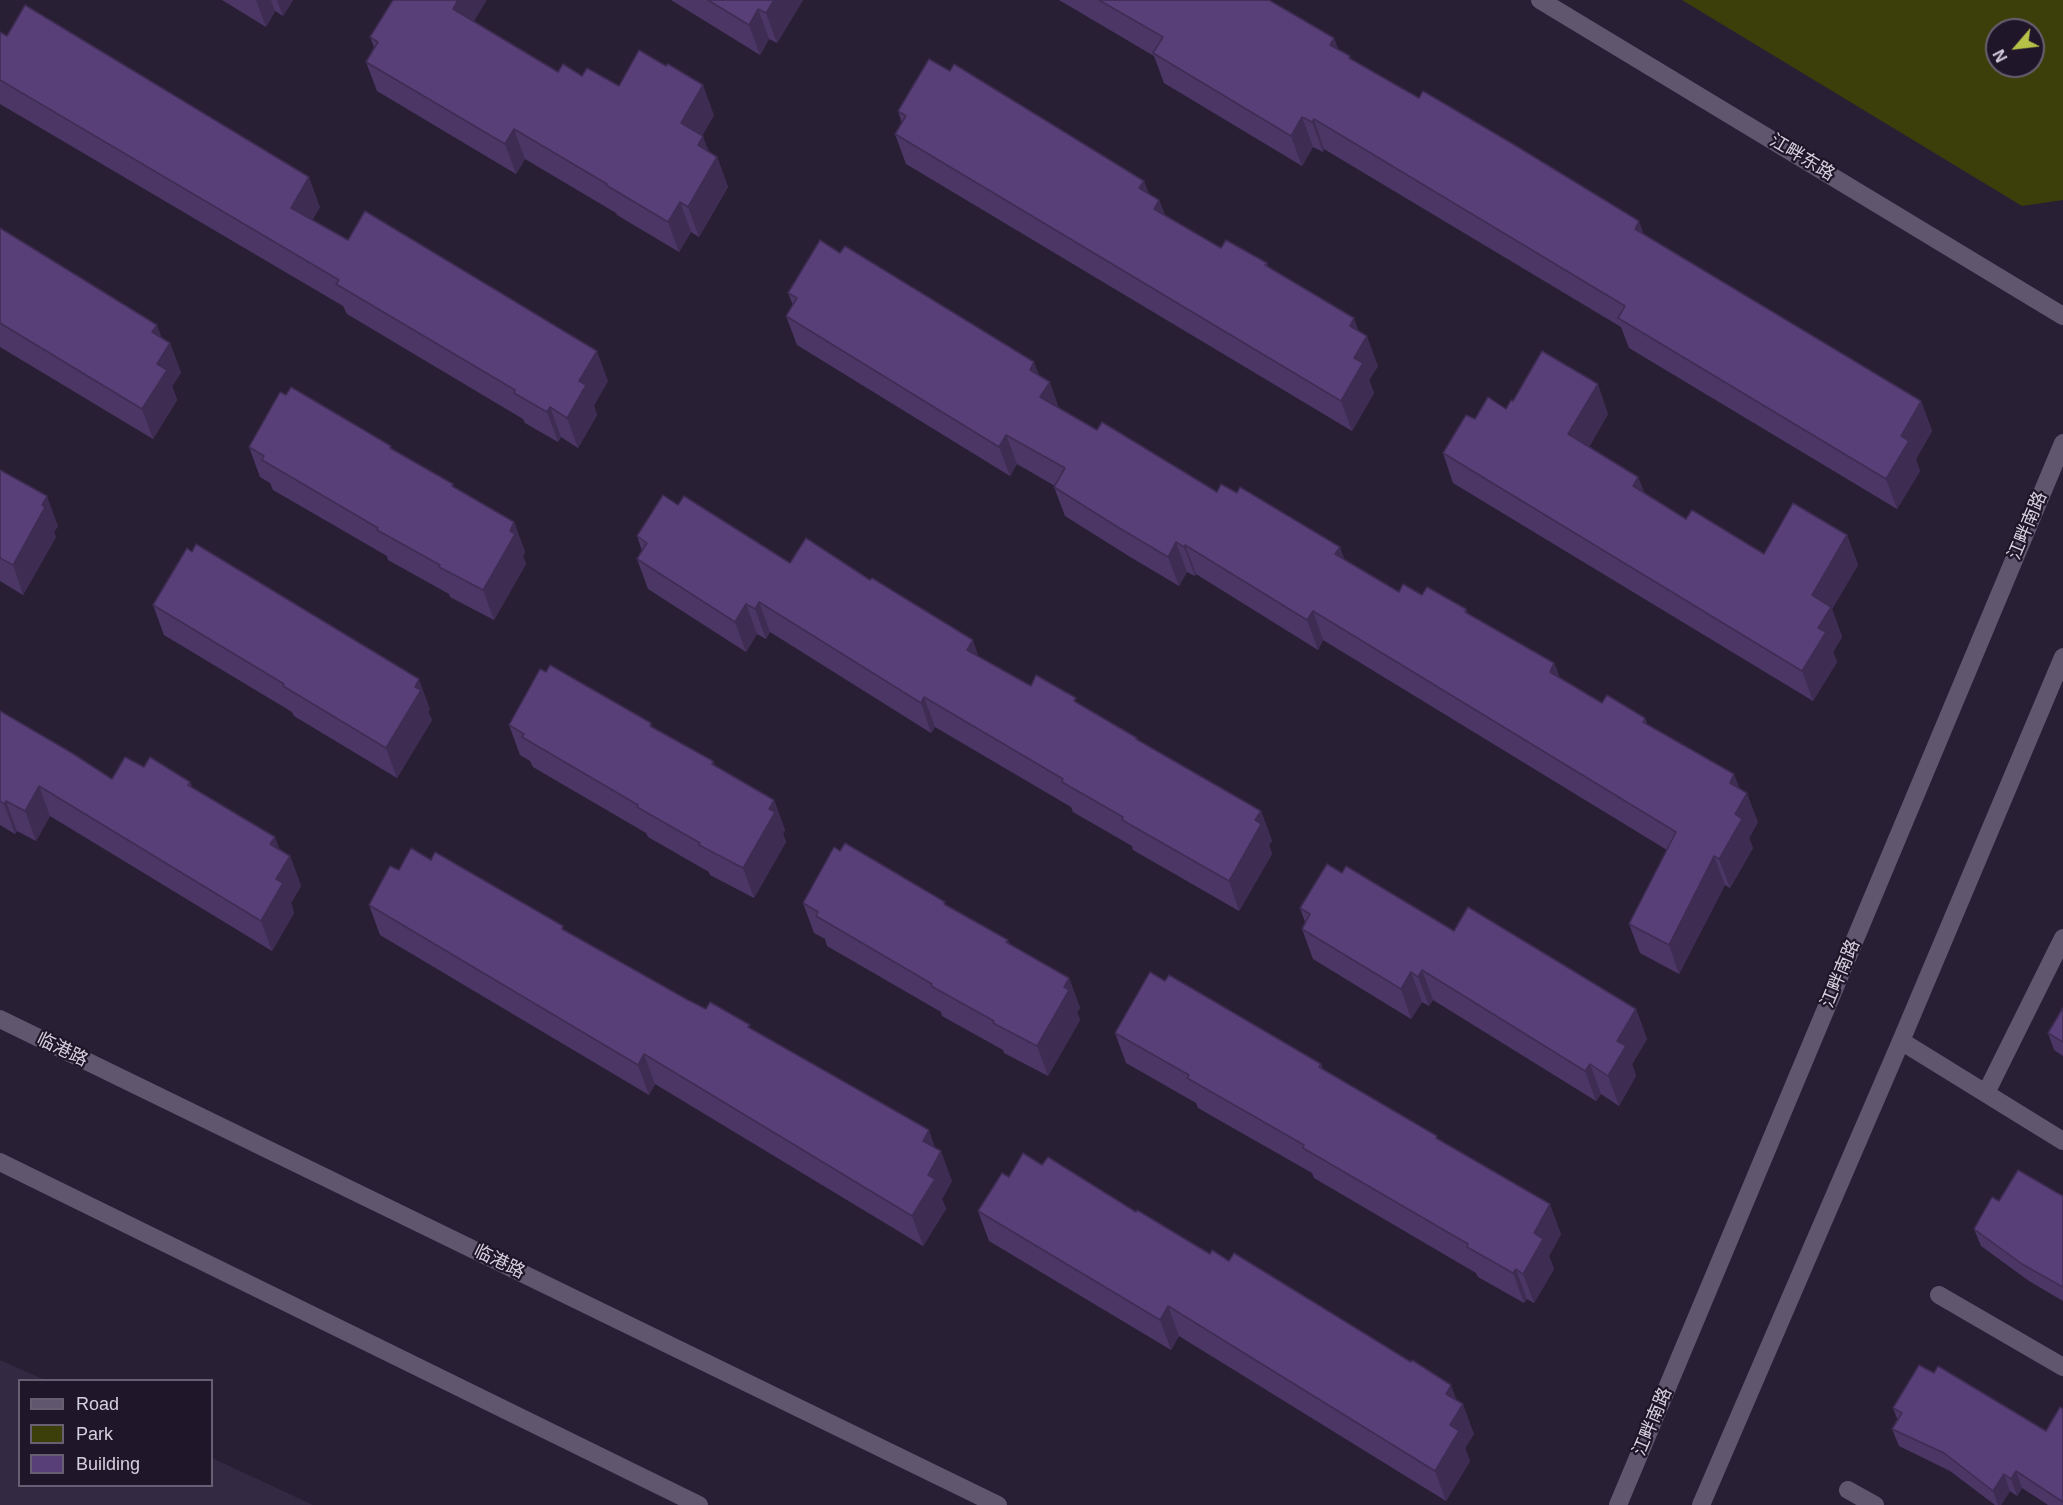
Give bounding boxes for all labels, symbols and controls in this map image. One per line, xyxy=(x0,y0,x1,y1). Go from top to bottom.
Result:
north arrow xyxy=(1985,18,2045,78)
text: N xyxy=(1990,47,2011,65)
street label: 江畔东路 xyxy=(1766,130,1838,186)
street label: 江畔南路 xyxy=(2004,489,2052,563)
street label: 江畔南路 xyxy=(1817,937,1865,1011)
street label: 临港路 xyxy=(33,1028,91,1072)
street label: 临港路 xyxy=(470,1240,528,1284)
legend xyxy=(18,1379,213,1487)
street label: 江畔南路 xyxy=(1629,1385,1677,1459)
text: Road xyxy=(76,1394,119,1414)
text: Park xyxy=(76,1424,113,1444)
text: Building xyxy=(76,1454,140,1474)

